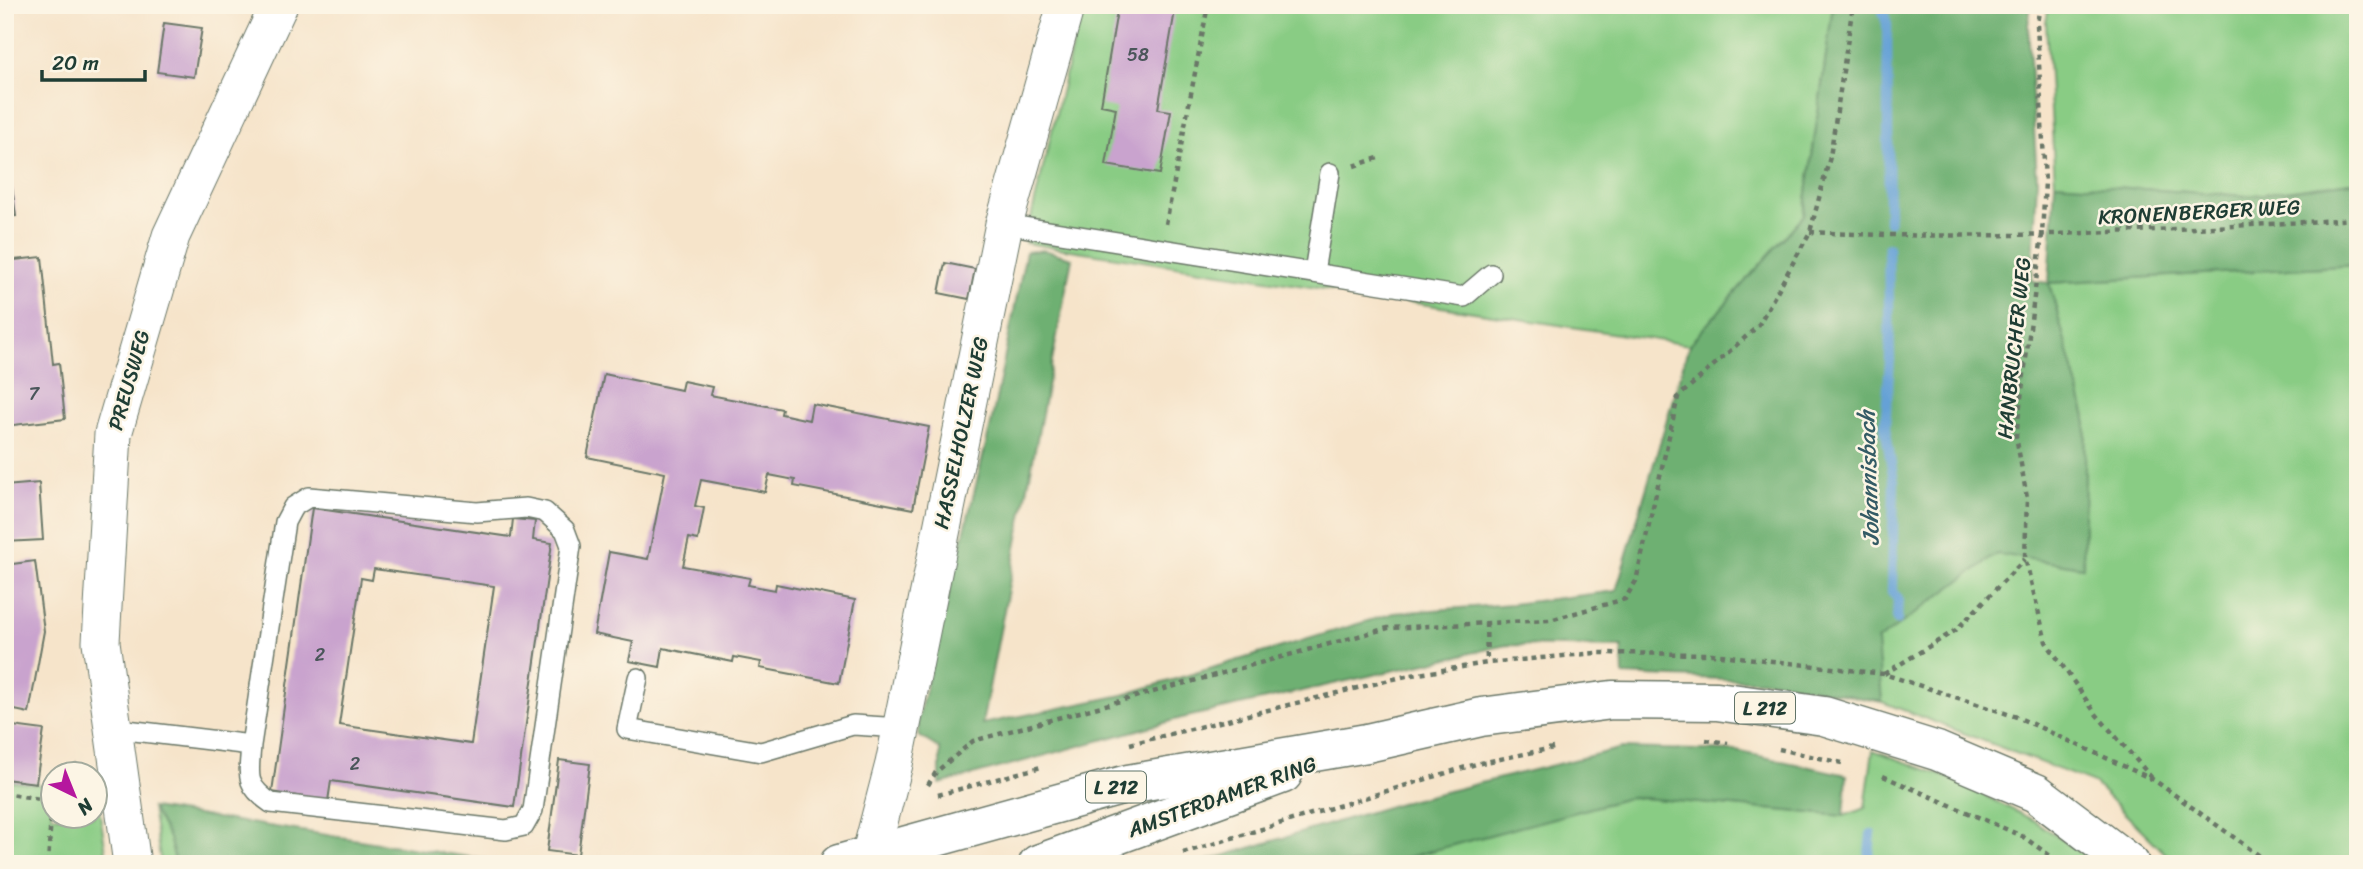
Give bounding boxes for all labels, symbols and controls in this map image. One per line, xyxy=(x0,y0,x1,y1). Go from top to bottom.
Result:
scale bar xyxy=(42,38,145,82)
house number: 58 xyxy=(1127,39,1149,71)
text: 20 m xyxy=(52,44,99,82)
street label: KRONENBERGER WEG xyxy=(2097,188,2301,236)
street label: HANBRUCHER WEG xyxy=(1986,255,2042,441)
street label: PREUSWEG xyxy=(97,325,161,435)
street label: HASSELHOLZER WEG xyxy=(922,333,1000,533)
house number: 7 xyxy=(29,378,41,410)
water label: Johannisbach xyxy=(1846,408,1892,546)
house number: 2 xyxy=(315,639,325,671)
road number: L 212 xyxy=(1735,692,1795,723)
street label: AMSTERDAMER RING xyxy=(1121,745,1322,849)
house number: 2 xyxy=(350,748,360,780)
north arrow xyxy=(38,760,108,830)
road number: L 212 xyxy=(1086,772,1146,802)
text: N xyxy=(69,790,102,824)

